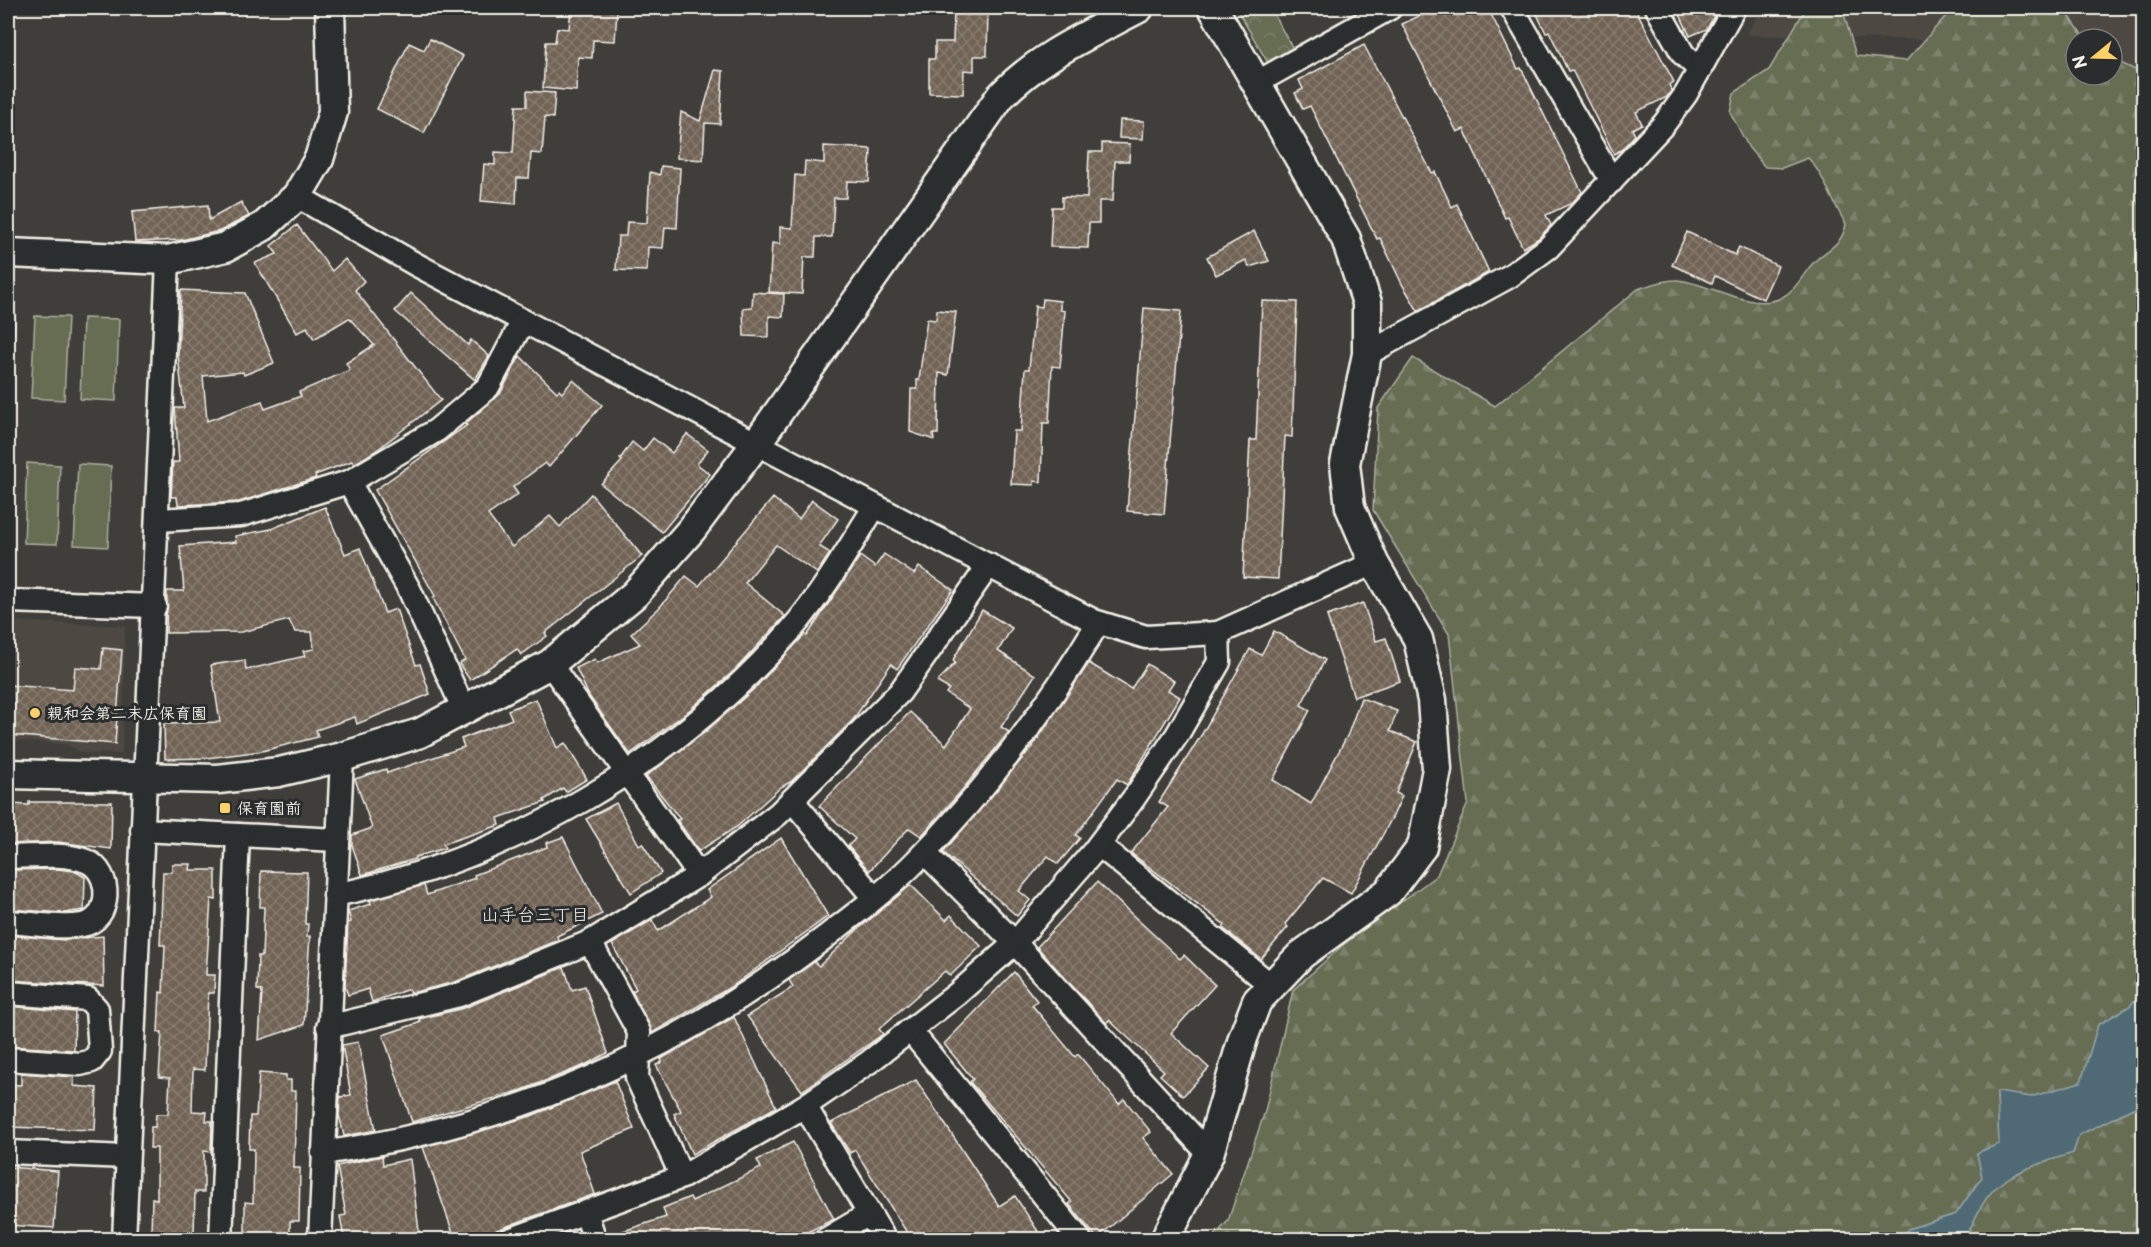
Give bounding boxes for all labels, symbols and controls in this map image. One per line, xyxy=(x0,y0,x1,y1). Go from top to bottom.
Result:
north arrow xyxy=(2064,27,2124,87)
text: N xyxy=(2065,52,2092,72)
place label: 親和会第二末広保育園 xyxy=(47,700,207,724)
marker: 親和会第二末広保育園 xyxy=(28,706,42,720)
place label: 保育園前 xyxy=(237,795,301,819)
marker: 保育園前 xyxy=(218,801,232,815)
district label: 山手台三丁目 xyxy=(481,900,589,927)

